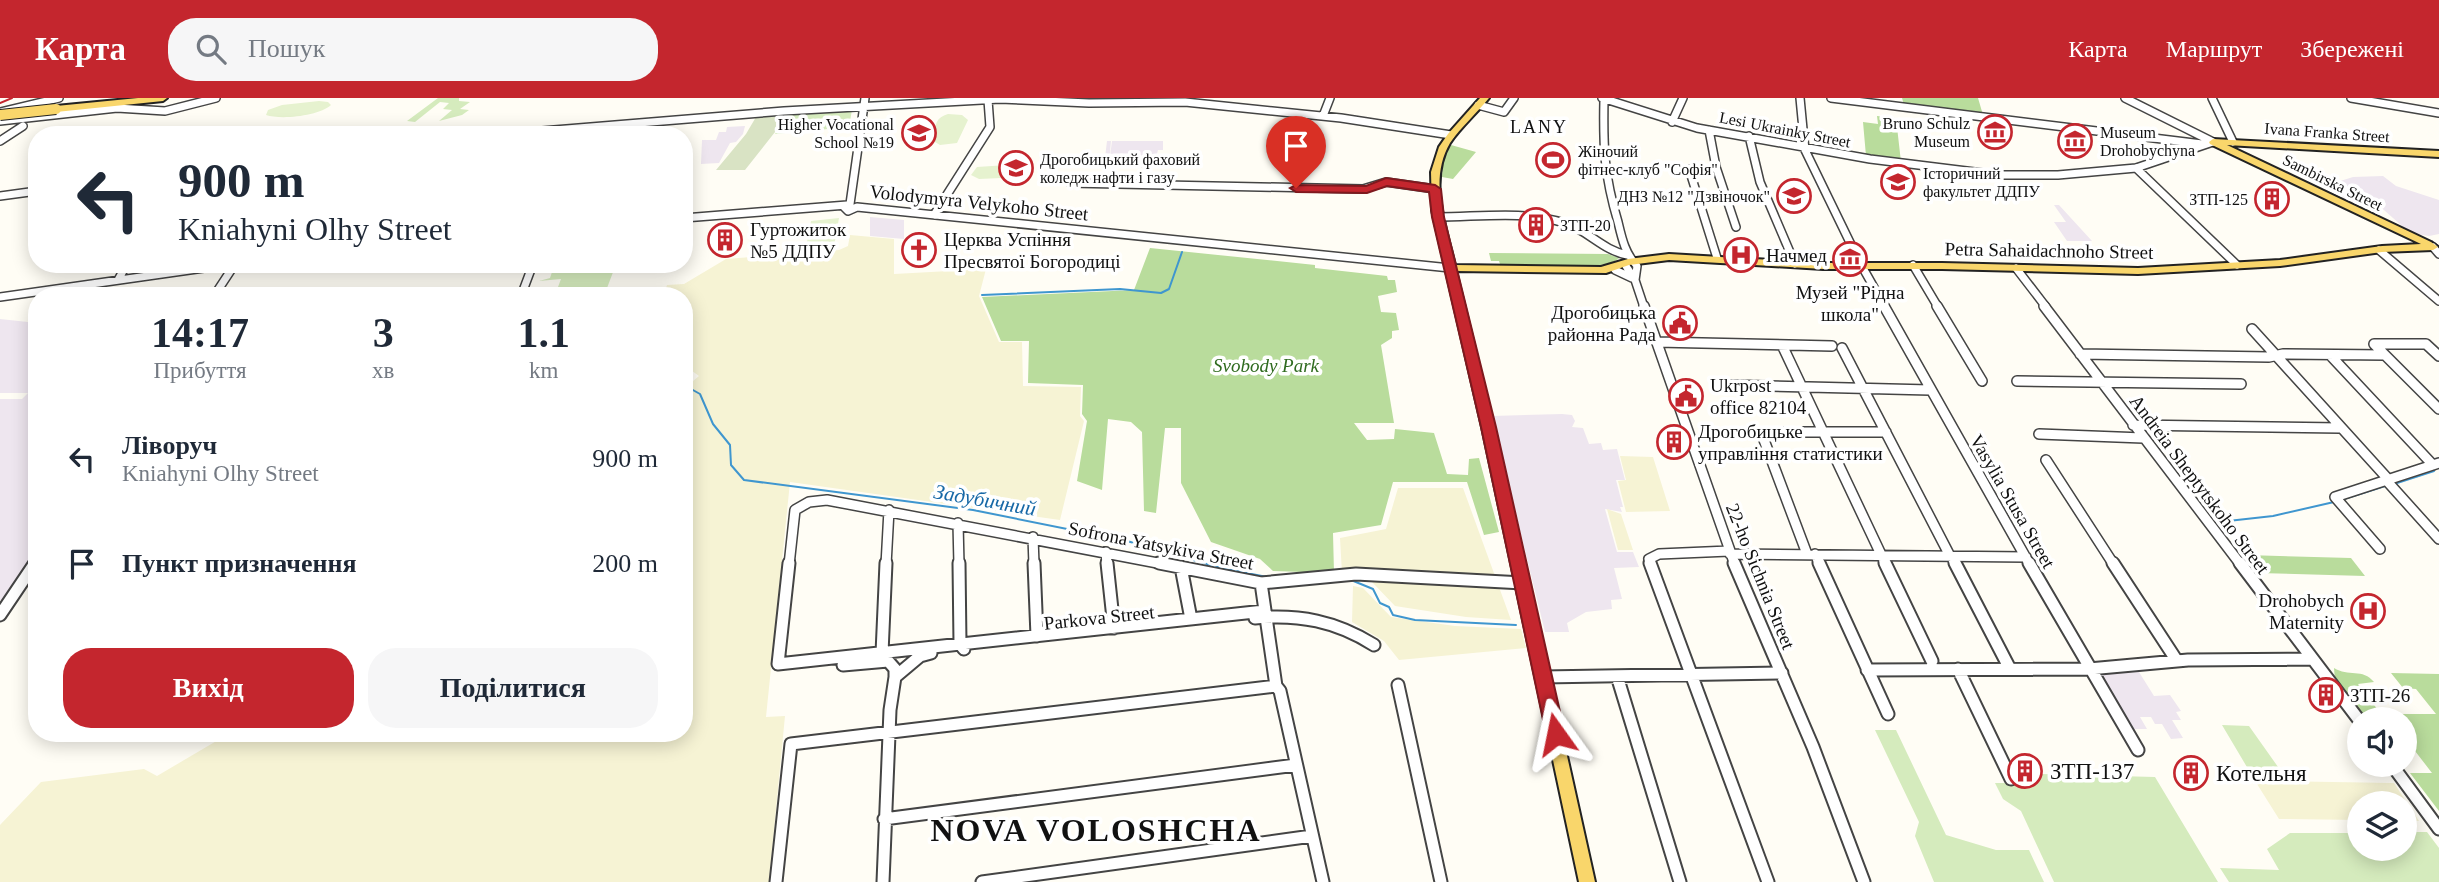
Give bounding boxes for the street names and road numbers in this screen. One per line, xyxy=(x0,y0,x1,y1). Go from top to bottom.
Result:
street label: Lesi Ukrainky Street xyxy=(1718,108,1852,152)
street label: Ivana Franka Street xyxy=(2264,120,2391,145)
street label: Sambirska Street xyxy=(2280,151,2386,214)
street label: Volodymyra Velykoho Street xyxy=(868,181,1090,225)
street label: Petra Sahaidachnoho Street xyxy=(1944,238,2154,263)
street label: Andreia Sheptytskoho Street xyxy=(2125,391,2274,578)
street label: Vasylia Stusa Street xyxy=(1966,431,2060,572)
street label: 22-ho Sichnia Street xyxy=(1722,500,1800,653)
street label: Sofrona Yatsykiva Street xyxy=(1066,517,1256,574)
street label: Parkova Street xyxy=(1043,601,1156,634)

